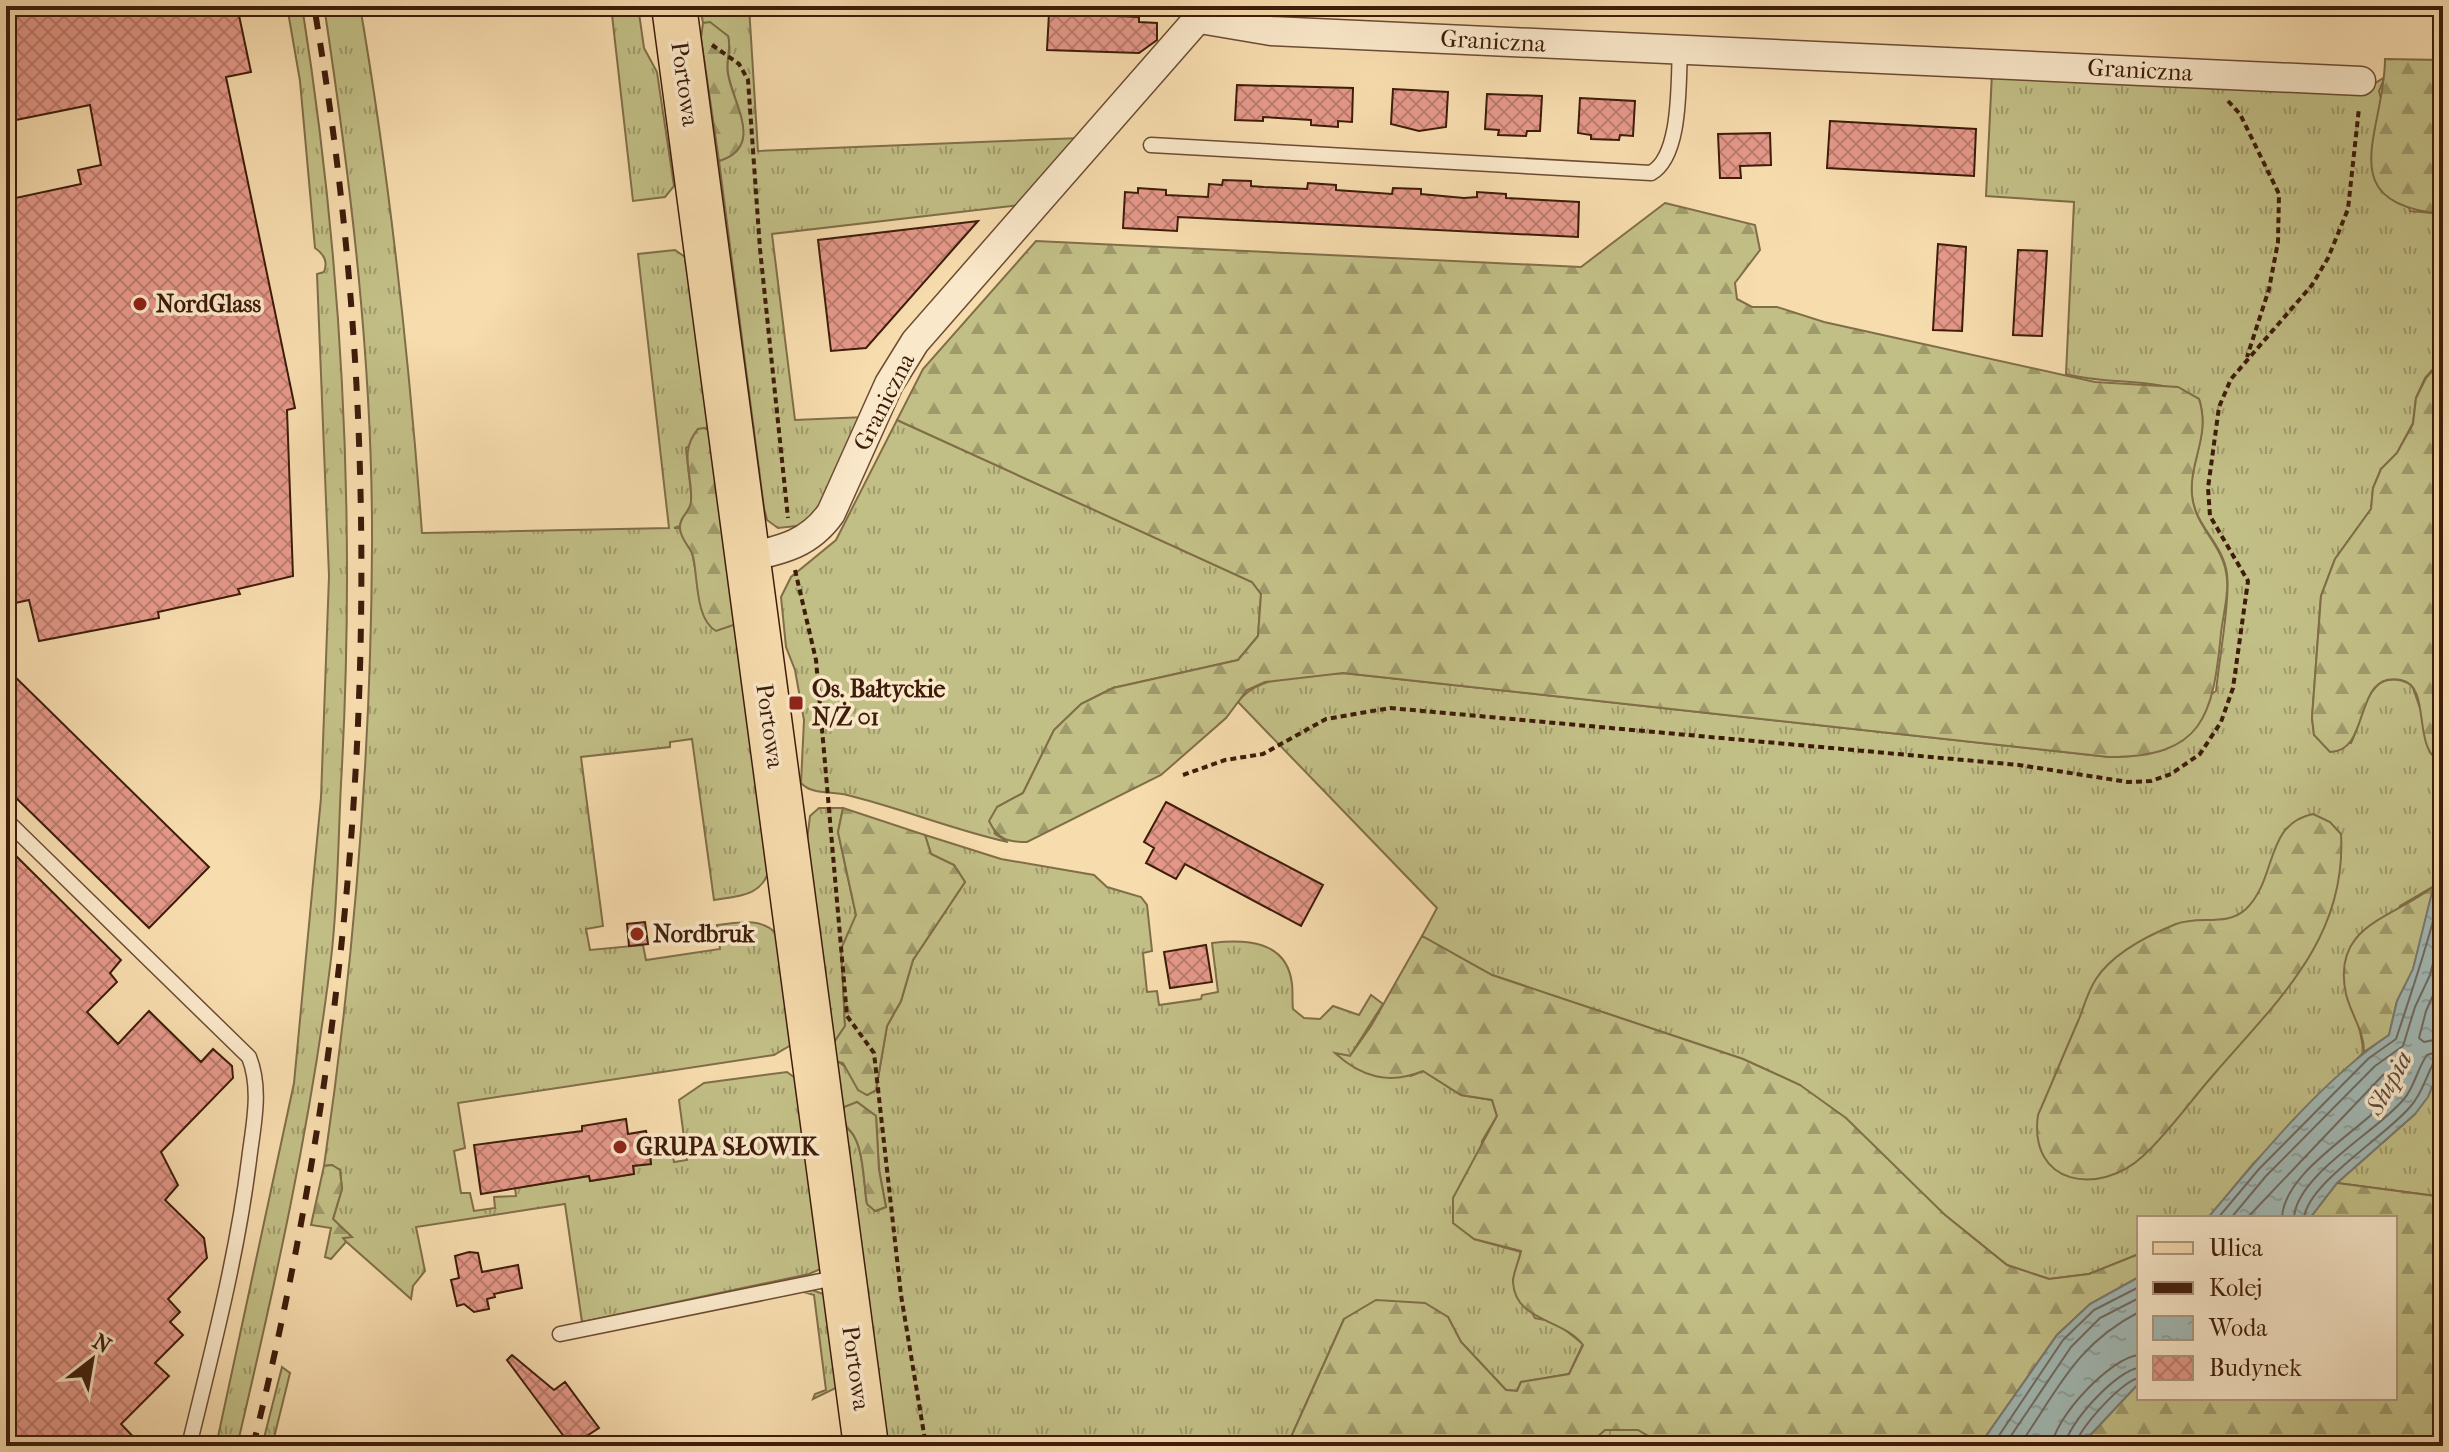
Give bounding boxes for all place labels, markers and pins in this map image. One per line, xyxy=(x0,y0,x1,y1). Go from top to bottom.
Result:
place label: NordGlass xyxy=(156,290,261,318)
marker: NordGlass xyxy=(131,295,149,313)
place label: Os. Bałtyckie N/Ż 01 xyxy=(812,675,946,731)
marker: Os. Bałtyckie N/Ż 01 xyxy=(787,694,805,712)
place label: Nordbruk xyxy=(653,920,755,948)
marker: Nordbruk xyxy=(628,925,646,943)
place label: GRUPA SŁOWIK xyxy=(636,1133,820,1161)
marker: GRUPA SŁOWIK xyxy=(611,1138,629,1156)

